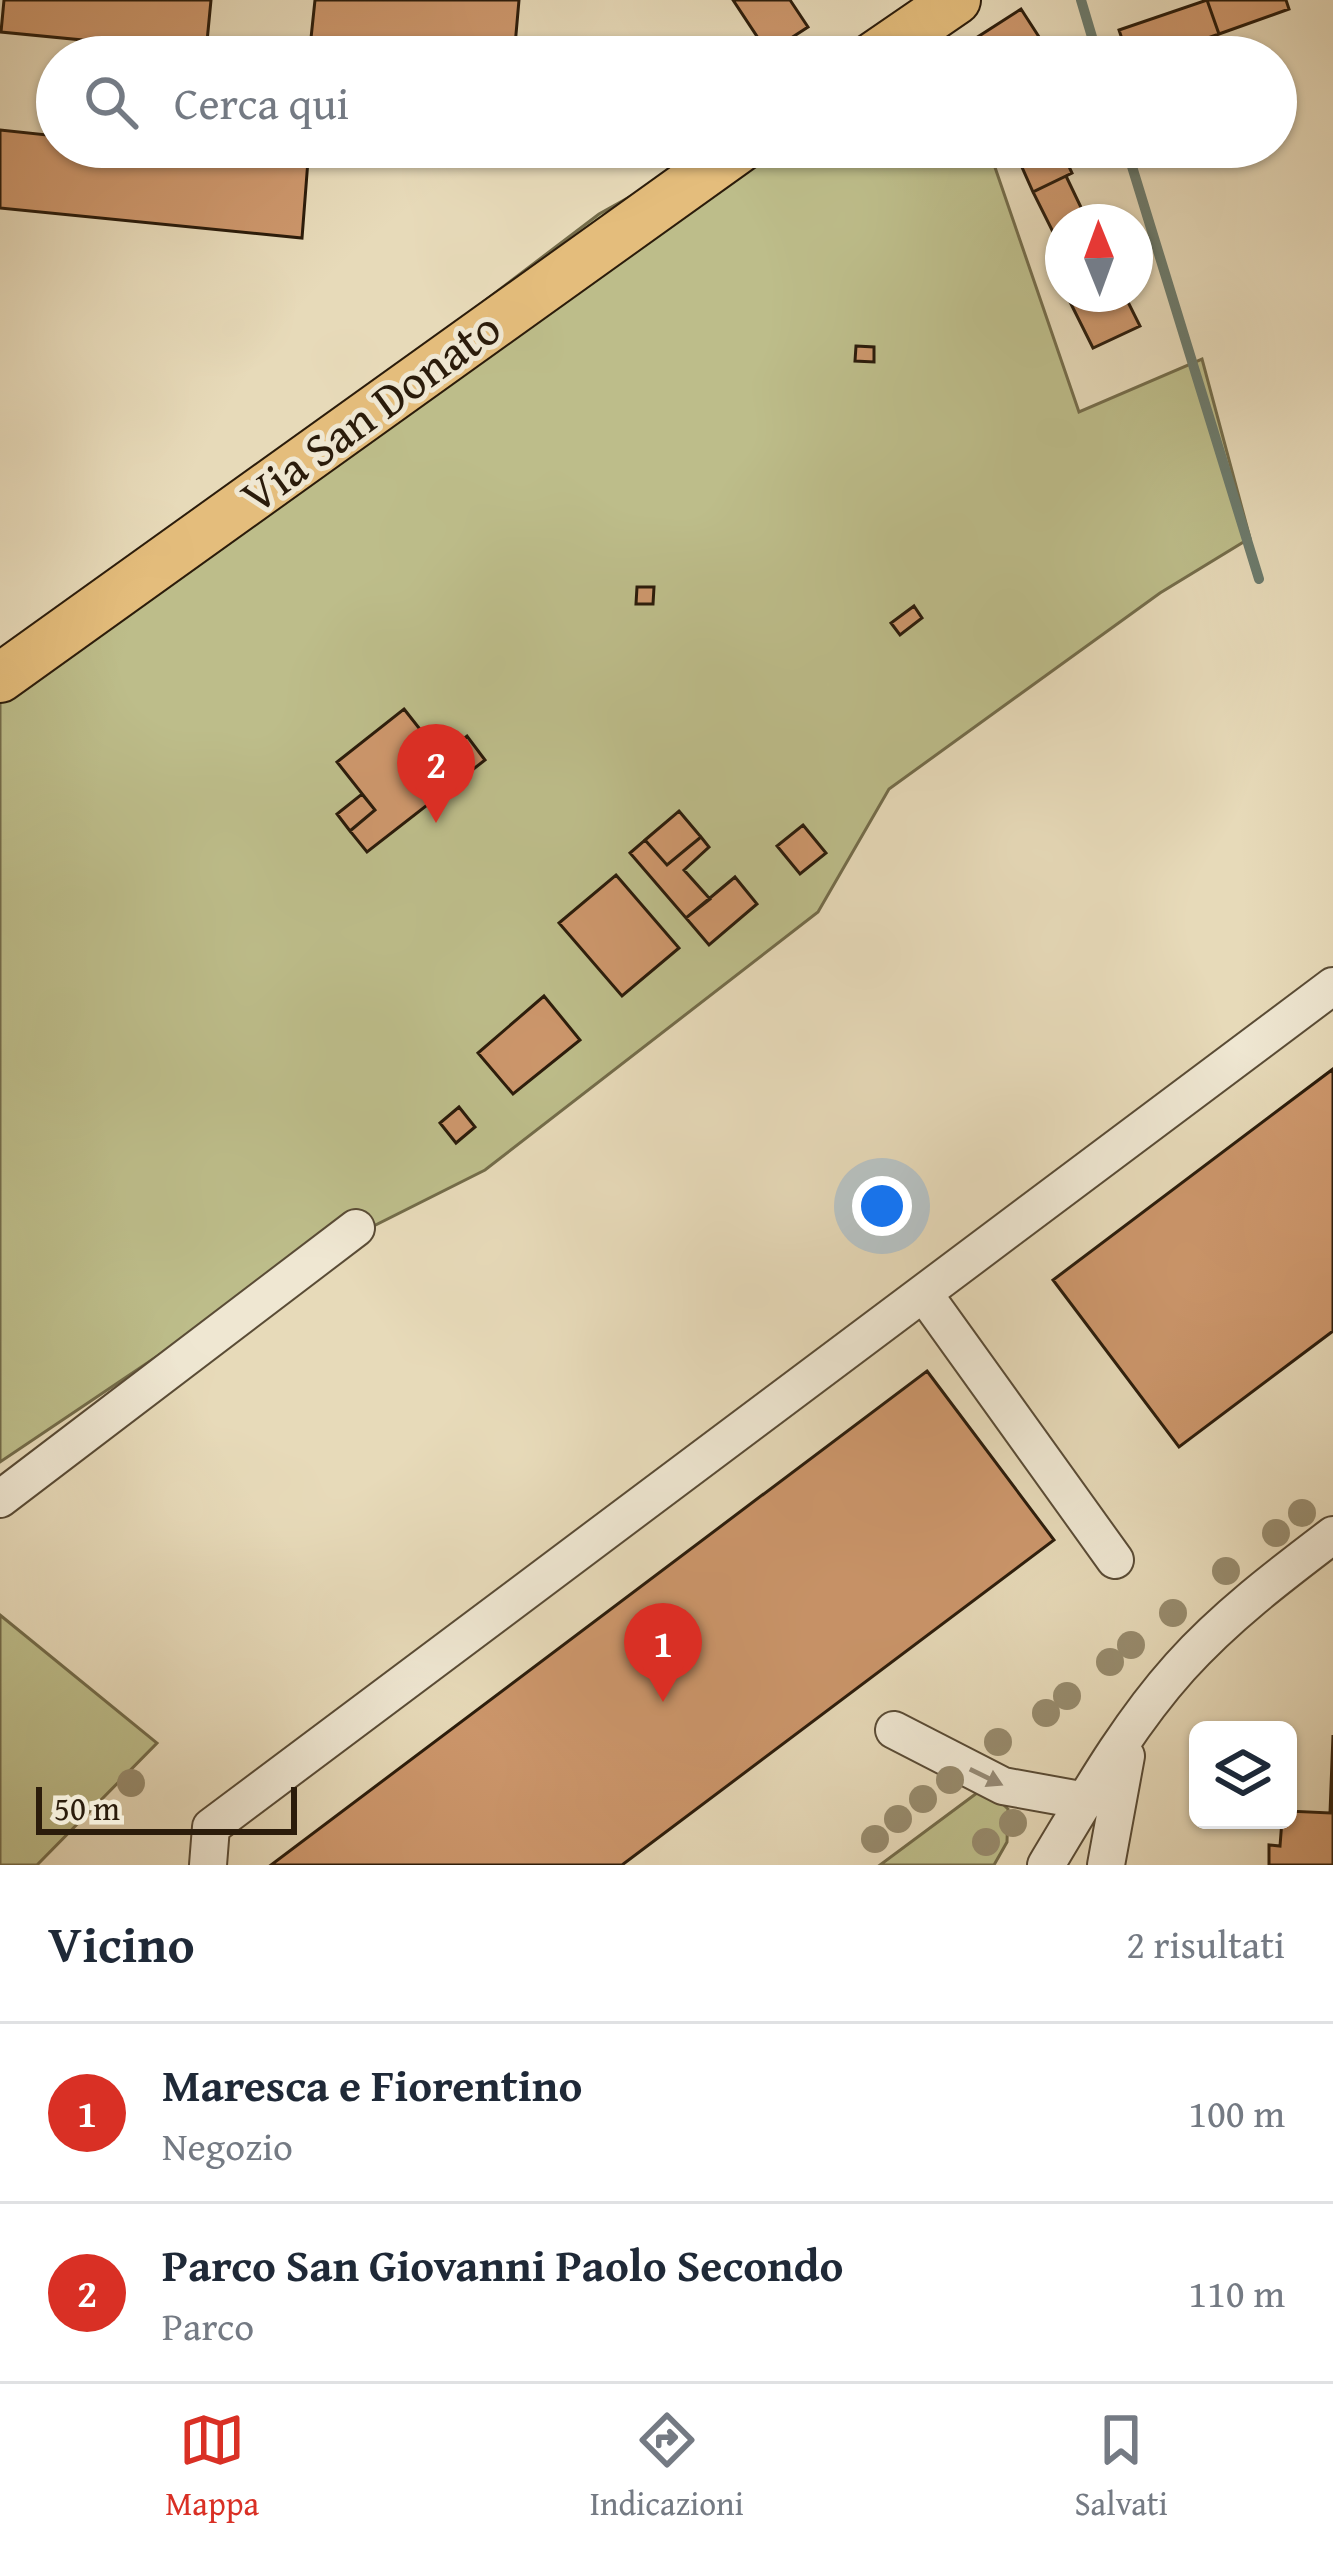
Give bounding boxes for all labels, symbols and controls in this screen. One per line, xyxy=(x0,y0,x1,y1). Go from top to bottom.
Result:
search box xyxy=(36,36,1297,168)
icon: search xyxy=(78,69,144,135)
text: Cerca qui xyxy=(174,70,349,135)
north arrow xyxy=(1045,204,1153,312)
street label: Via San Donato xyxy=(225,292,515,530)
pin: 2 xyxy=(397,724,475,823)
your location xyxy=(852,1176,912,1236)
pin: 1 xyxy=(624,1603,702,1702)
map controls xyxy=(1189,1721,1297,1829)
button: layers xyxy=(1189,1721,1297,1829)
one-way arrow xyxy=(968,1767,1003,1787)
scale bar xyxy=(36,1781,297,1834)
text: 50 m xyxy=(54,1784,120,1832)
text: Vicino xyxy=(48,1906,195,1981)
text: 2 risultati xyxy=(1126,1915,1285,1972)
text: Maresca e Fiorentino xyxy=(162,2052,582,2117)
text: 1 xyxy=(77,2084,97,2141)
text: 100 m xyxy=(1188,2084,1285,2141)
text: Negozio xyxy=(162,2117,293,2174)
text: Parco San Giovanni Paolo Secondo xyxy=(162,2232,843,2297)
text: 2 xyxy=(77,2264,97,2321)
text: 110 m xyxy=(1188,2264,1285,2321)
text: Parco xyxy=(162,2297,254,2354)
tab: Mappa xyxy=(165,2407,259,2527)
tab: Indicazioni xyxy=(590,2407,744,2527)
tab: Salvati xyxy=(1074,2407,1168,2527)

